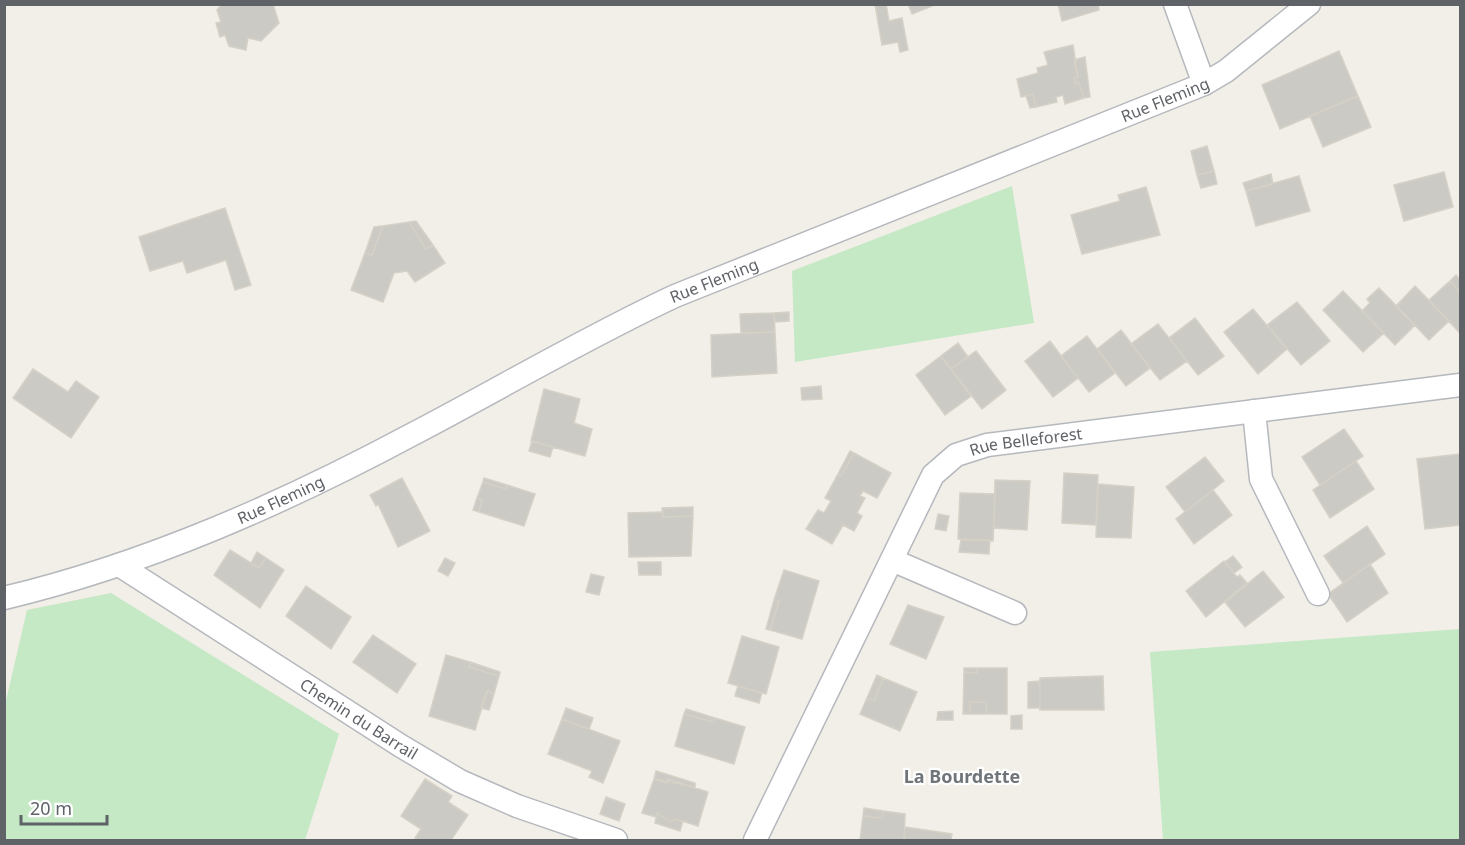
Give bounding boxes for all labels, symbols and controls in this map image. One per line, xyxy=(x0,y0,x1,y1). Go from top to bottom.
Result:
street label: Rue Fleming xyxy=(1118,72,1213,127)
street label: Rue Fleming xyxy=(667,253,761,308)
street label: Rue Belleforest xyxy=(966,422,1084,461)
street label: Rue Fleming xyxy=(234,470,328,529)
street label: Chemin du Barrail xyxy=(296,673,422,765)
district label: La Bourdette xyxy=(904,764,1020,788)
scale bar xyxy=(21,788,106,826)
text: 20 m xyxy=(30,796,72,820)

